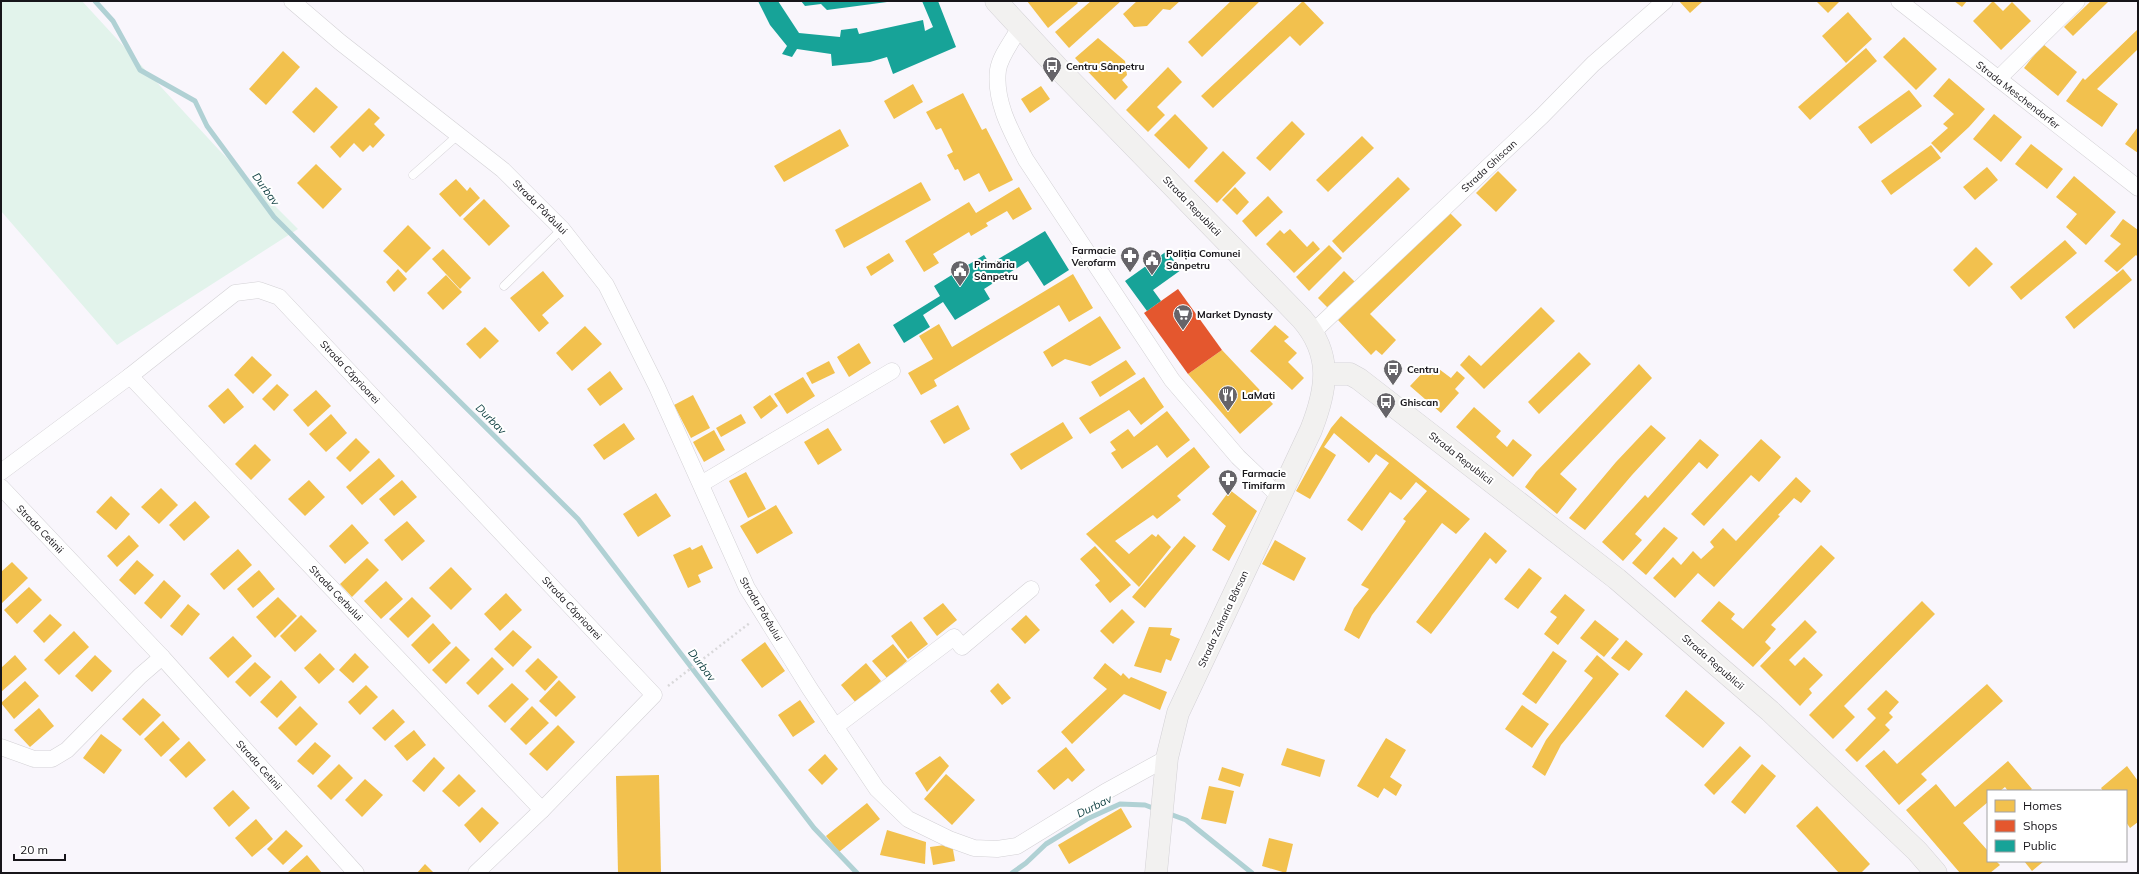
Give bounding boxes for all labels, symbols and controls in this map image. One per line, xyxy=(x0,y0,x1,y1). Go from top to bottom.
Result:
bus stop icon: Centru Sânpetru xyxy=(1041,55,1063,83)
street label: Strada Meschendorfer xyxy=(1973,58,2063,132)
place label: Centru Sânpetru xyxy=(1066,60,1144,73)
street label: Strada Ghiscan xyxy=(1459,137,1520,195)
water label: Durbav xyxy=(249,170,283,209)
street label: Strada Republicii xyxy=(1160,173,1224,239)
street label: Strada Pârâului xyxy=(510,177,570,237)
place label: Farmacie Verofarm xyxy=(1070,244,1117,269)
pharmacy icon: Farmacie Verofarm xyxy=(1119,245,1141,273)
place label: Poliția Comunei Sânpetru xyxy=(1166,247,1240,272)
public building icon: Poliția Comunei Sânpetru xyxy=(1141,248,1163,276)
place label: Primăria Sânpetru xyxy=(974,258,1018,283)
public building icon: Primăria Sânpetru xyxy=(949,259,971,287)
supermarket icon: Market Dynasty xyxy=(1172,303,1194,331)
place label: Market Dynasty xyxy=(1197,308,1273,321)
street label: Strada Căprioarei xyxy=(317,338,383,406)
bus stop icon: Centru xyxy=(1382,358,1404,386)
place label: Centru xyxy=(1407,363,1439,376)
restaurant icon: LaMati xyxy=(1217,384,1239,412)
place label: LaMati xyxy=(1242,389,1275,402)
bus stop icon: Ghiscan xyxy=(1375,391,1397,419)
place label: Ghiscan xyxy=(1400,396,1438,409)
water label: Durbav xyxy=(473,401,510,438)
street label: Strada Republicii xyxy=(1426,429,1496,487)
place label: Farmacie Timifarm xyxy=(1242,467,1286,492)
pharmacy icon: Farmacie Timifarm xyxy=(1217,468,1239,496)
street label: Strada Cetinii xyxy=(14,502,66,556)
street label: Strada Cerbului xyxy=(306,563,366,623)
street label: Strada Zaharia Bârsan xyxy=(1195,568,1251,670)
street label: Strada Căprioarei xyxy=(539,574,605,642)
street label: Strada Pârâului xyxy=(737,575,785,643)
street label: Strada Republicii xyxy=(1679,631,1747,693)
water label: Durbav xyxy=(685,646,720,685)
street label: Strada Cetinii xyxy=(233,737,285,793)
legend xyxy=(1987,790,2127,862)
water label: Durbav xyxy=(1074,791,1115,821)
text: Homes xyxy=(2023,798,2062,813)
text: Shops xyxy=(2023,818,2058,833)
scale bar xyxy=(14,836,65,862)
text: Public xyxy=(2023,838,2057,853)
text: 20 m xyxy=(20,842,48,857)

